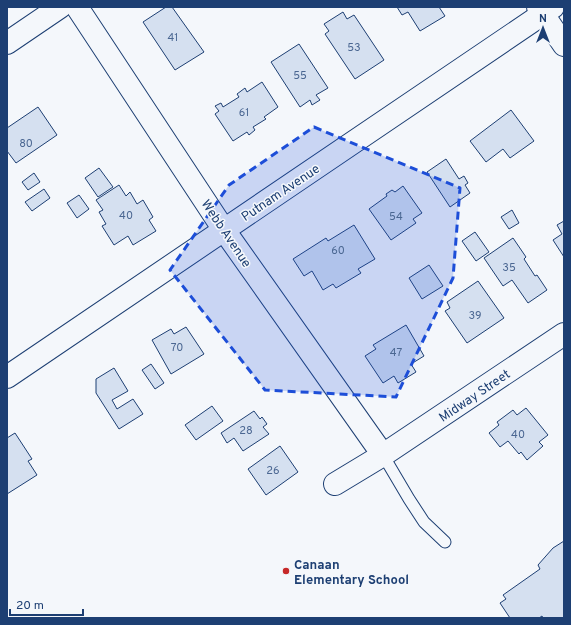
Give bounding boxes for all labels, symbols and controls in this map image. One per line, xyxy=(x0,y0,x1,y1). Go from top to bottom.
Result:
north arrow xyxy=(523,8,563,48)
text: N xyxy=(539,12,547,26)
house number: 41 xyxy=(168,31,178,45)
house number: 53 xyxy=(347,41,361,55)
house number: 55 xyxy=(293,69,307,83)
house number: 61 xyxy=(239,106,249,120)
house number: 80 xyxy=(19,137,33,151)
street label: Putnam Avenue xyxy=(239,162,323,226)
street label: Webb Avenue xyxy=(197,197,254,271)
house number: 40 xyxy=(119,209,133,223)
house number: 54 xyxy=(389,210,403,224)
house number: 60 xyxy=(331,244,345,258)
house number: 35 xyxy=(502,261,516,275)
house number: 39 xyxy=(469,309,481,323)
house number: 70 xyxy=(171,341,183,355)
house number: 47 xyxy=(390,346,402,360)
street label: Midway Street xyxy=(436,367,514,426)
house number: 28 xyxy=(239,424,253,438)
house number: 40 xyxy=(511,428,525,442)
house number: 26 xyxy=(266,464,280,478)
place label: Canaan Elementary School xyxy=(294,558,409,589)
marker: Canaan Elementary School xyxy=(281,566,291,576)
scale bar xyxy=(10,591,83,617)
text: 20 m xyxy=(16,598,44,614)

